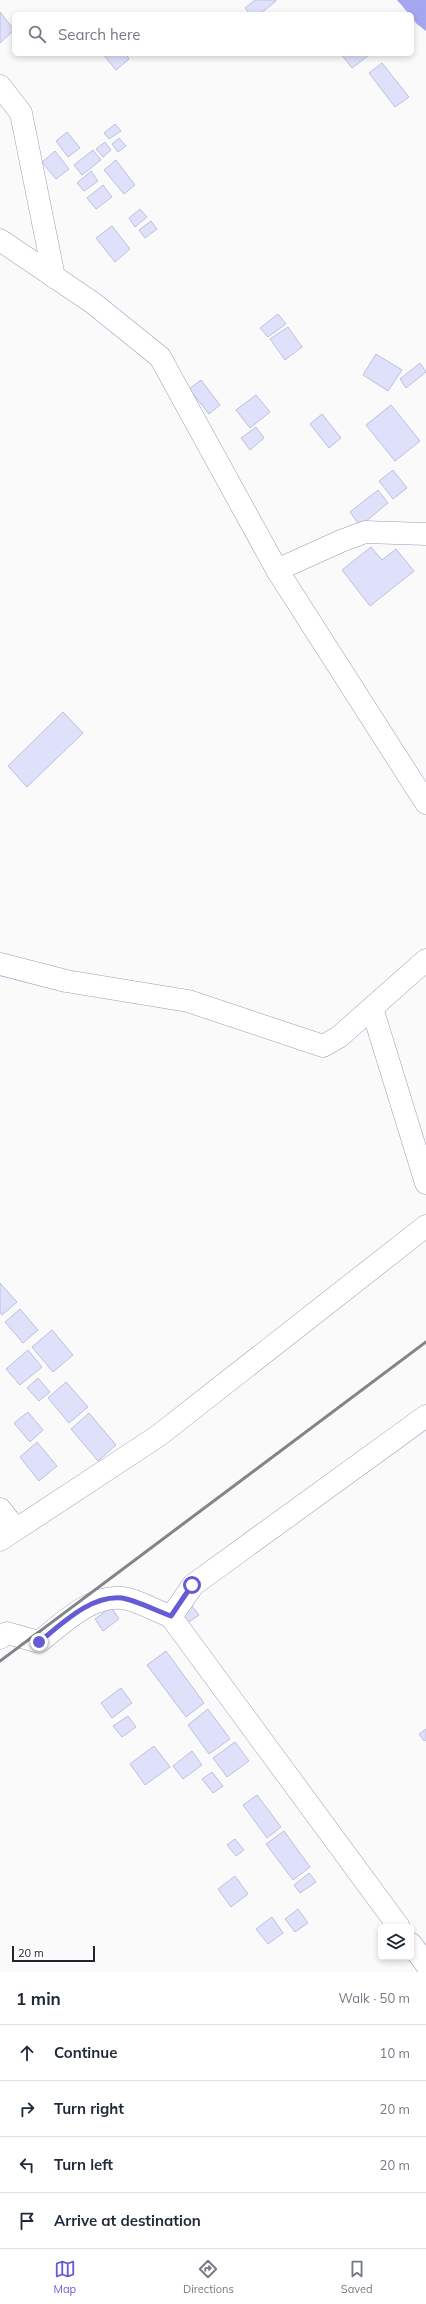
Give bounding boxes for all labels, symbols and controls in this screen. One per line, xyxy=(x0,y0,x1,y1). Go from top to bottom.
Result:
search box xyxy=(12,12,414,56)
icon: search xyxy=(26,23,48,45)
text: Search here xyxy=(58,25,140,44)
route start xyxy=(183,1576,201,1594)
route end xyxy=(30,1633,48,1651)
map controls xyxy=(378,1924,414,1960)
button: layers xyxy=(378,1924,414,1960)
scale bar xyxy=(12,1944,95,1963)
text: 20 m xyxy=(18,1946,44,1960)
text: 1 min xyxy=(16,1988,61,2009)
text: Walk · 50 m xyxy=(339,1990,410,2006)
icon: ahead xyxy=(16,2042,38,2064)
text: Continue xyxy=(54,2043,117,2062)
text: 10 m xyxy=(380,2045,410,2061)
icon: right xyxy=(16,2098,38,2120)
text: Turn right xyxy=(54,2099,124,2118)
text: 20 m xyxy=(380,2101,410,2117)
icon: left xyxy=(16,2154,38,2176)
text: Turn left xyxy=(54,2155,113,2174)
text: 20 m xyxy=(380,2157,410,2173)
icon: arrive xyxy=(16,2210,38,2232)
text: Arrive at destination xyxy=(54,2211,201,2230)
tab: Map xyxy=(53,2258,76,2296)
tab: Directions xyxy=(183,2258,234,2296)
tab: Saved xyxy=(341,2258,373,2296)

